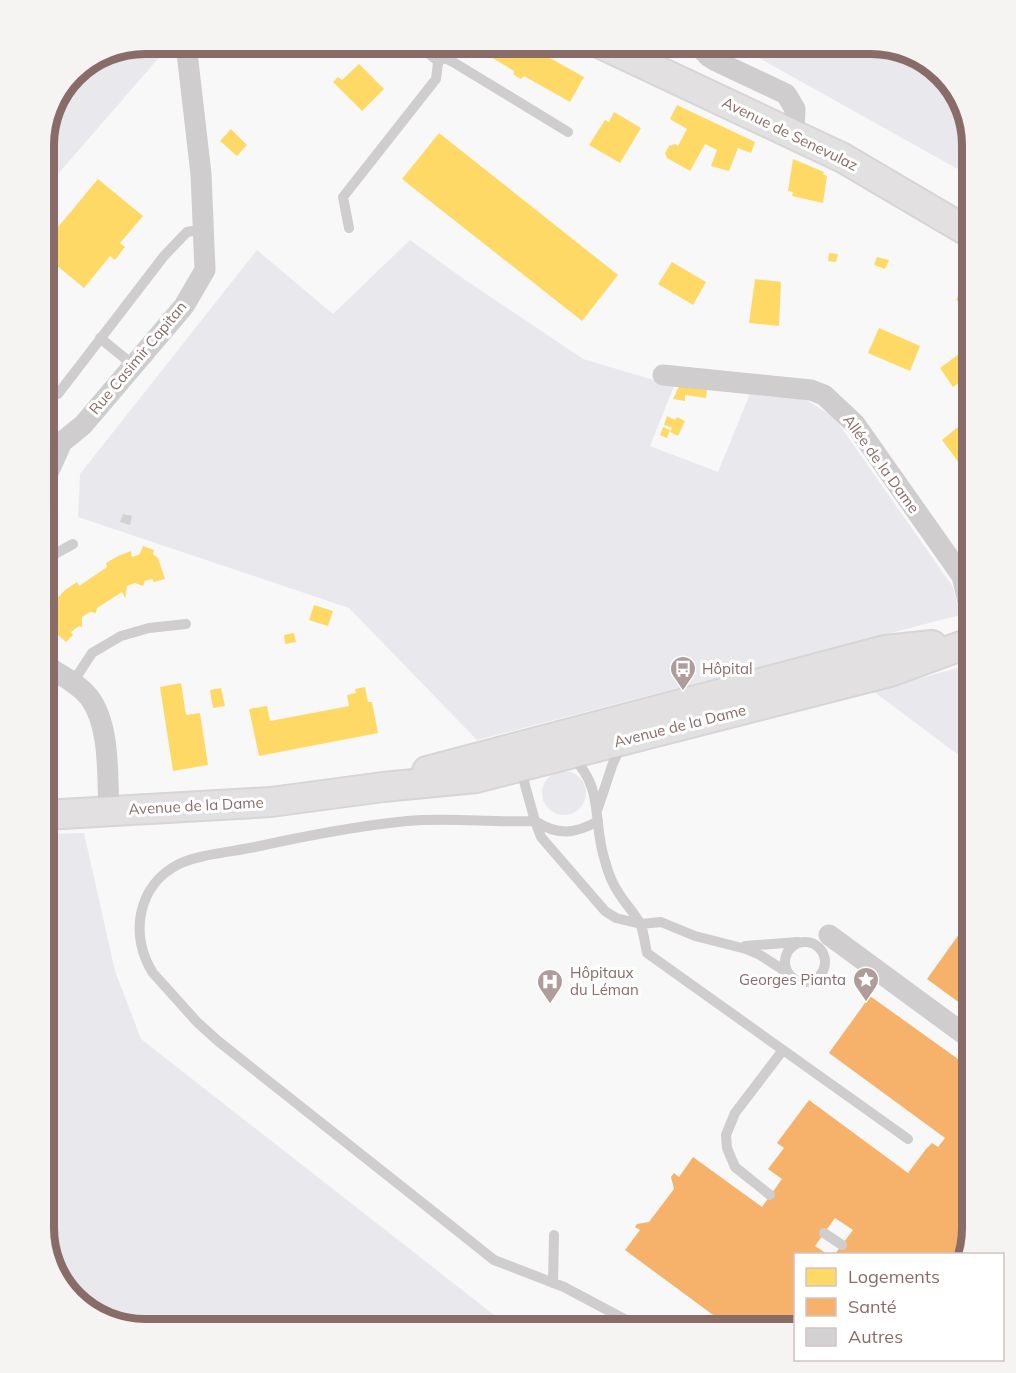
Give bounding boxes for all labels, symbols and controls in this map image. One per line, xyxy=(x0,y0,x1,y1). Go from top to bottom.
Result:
street label: Avenue de Senevulaz xyxy=(719,92,861,175)
street label: Rue Casimir Capitan xyxy=(85,297,190,418)
street label: Allée de la Dame xyxy=(839,411,924,517)
bus stop icon: Hôpital xyxy=(668,654,698,692)
place label: Hôpital xyxy=(702,659,752,678)
street label: Avenue de la Dame xyxy=(612,700,748,751)
street label: Avenue de la Dame xyxy=(128,792,264,819)
place label: Hôpitaux du Léman xyxy=(570,963,639,999)
place icon: Georges Pianta xyxy=(851,965,881,1003)
hospital icon: Hôpitaux du Léman xyxy=(535,967,565,1005)
place label: Georges Pianta xyxy=(739,970,846,989)
legend xyxy=(794,1253,1004,1361)
text: Logements xyxy=(848,1265,940,1288)
text: Santé xyxy=(848,1295,897,1318)
text: Autres xyxy=(848,1325,903,1348)

